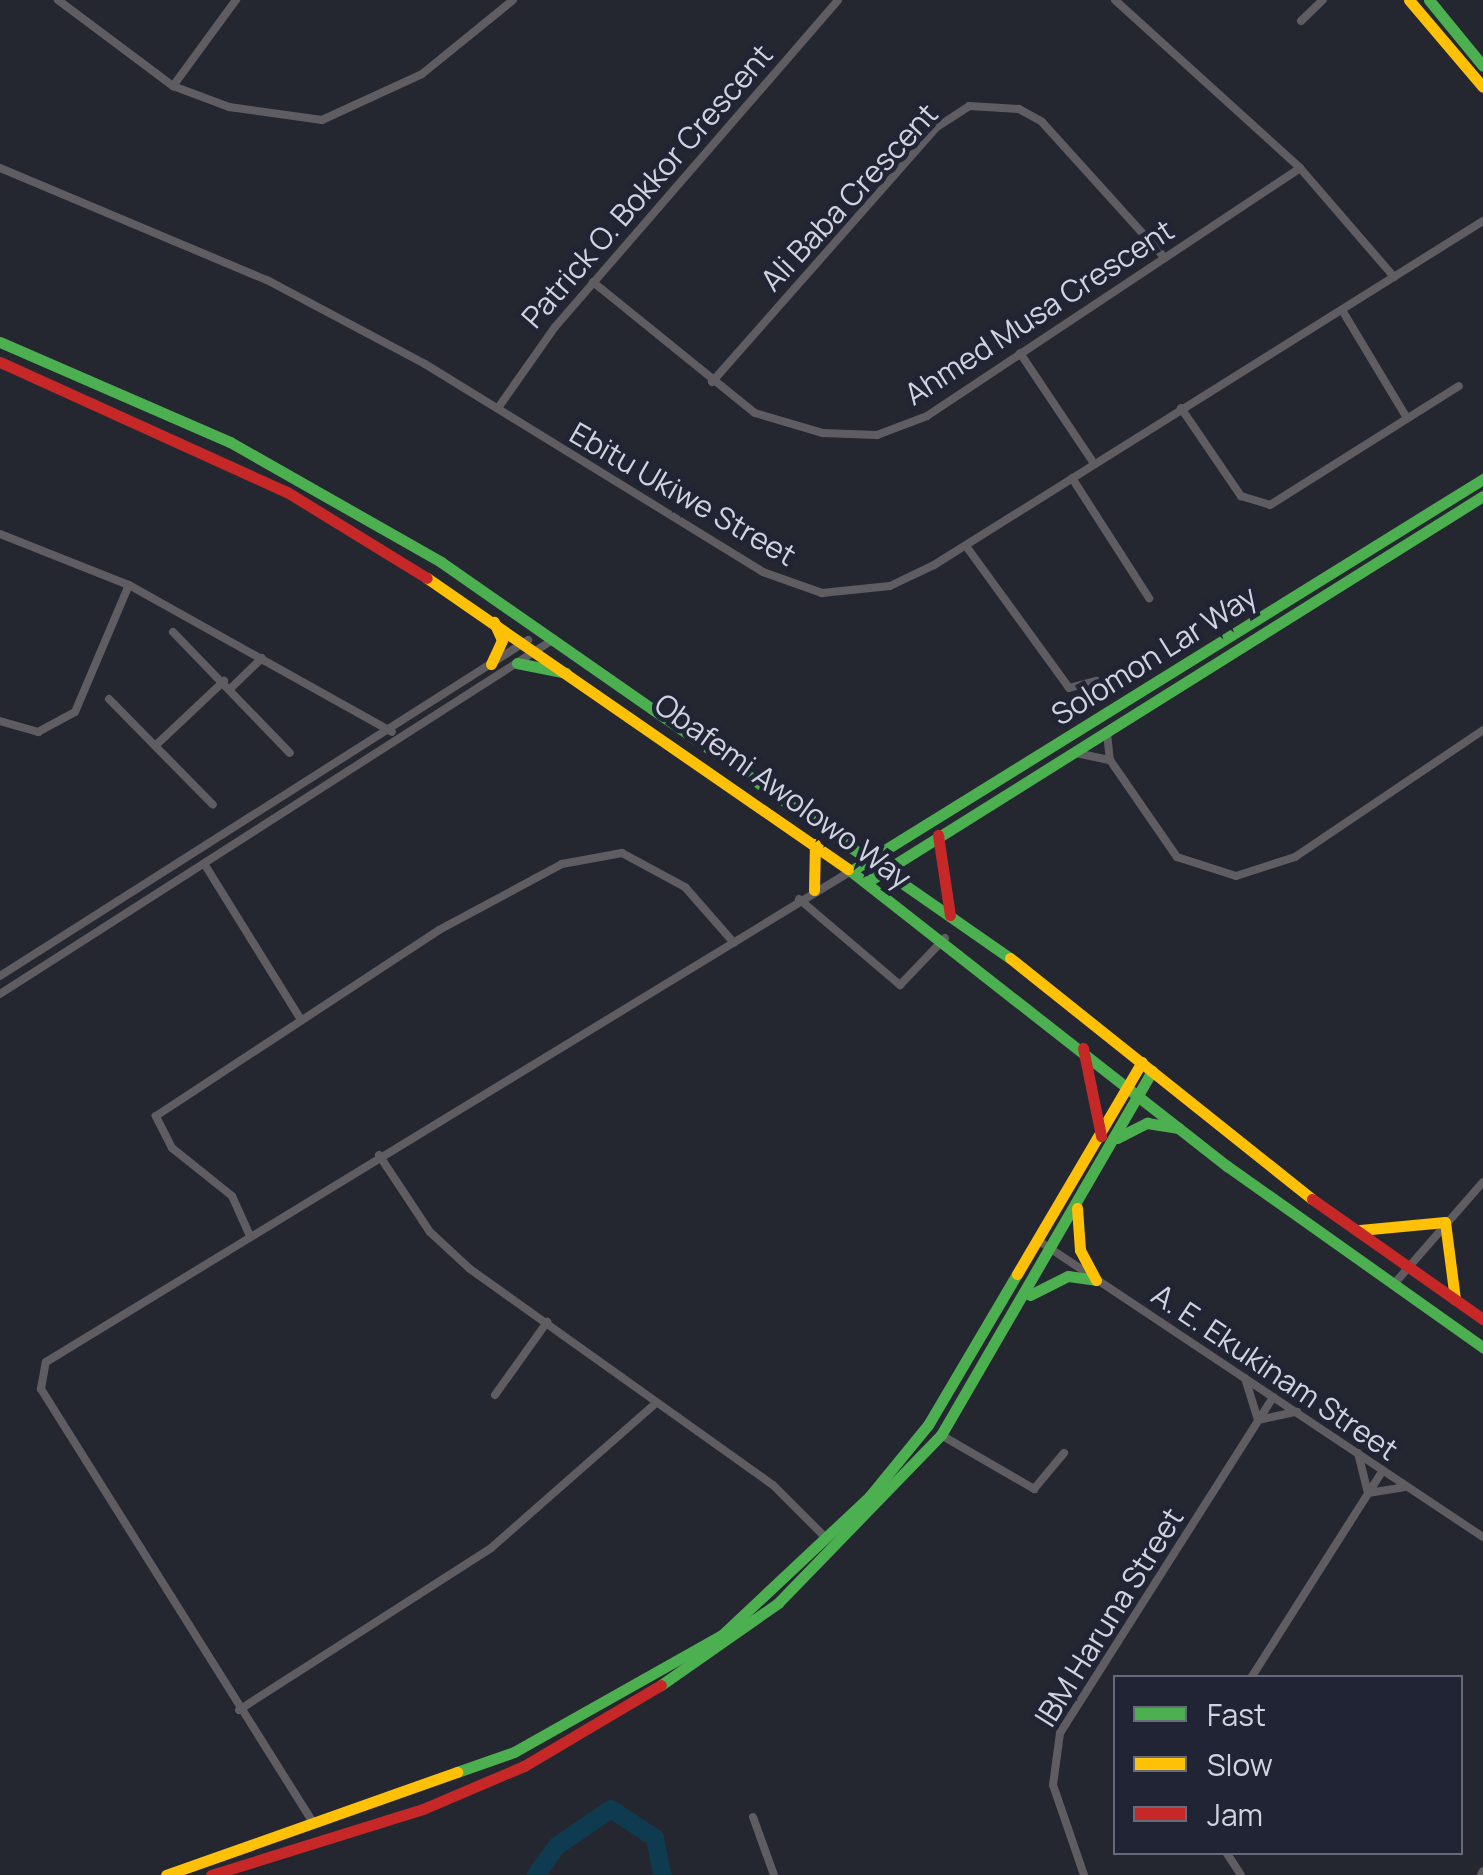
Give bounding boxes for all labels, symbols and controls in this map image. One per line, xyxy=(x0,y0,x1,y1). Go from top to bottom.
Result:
street label: Patrick O. Bokkor Crescent xyxy=(514,37,780,335)
street label: Ali Baba Crescent xyxy=(753,96,945,298)
street label: Ahmed Musa Crescent xyxy=(898,212,1180,412)
street label: Ebitu Ukiwe Street xyxy=(564,415,802,573)
street label: Solomon Lar Way xyxy=(1045,577,1263,733)
street label: Obafemi Awolowo Way xyxy=(648,686,918,896)
street label: A. E. Ekukinam Street xyxy=(1145,1276,1405,1468)
street label: IBM Haruna Street xyxy=(1027,1501,1191,1733)
legend xyxy=(1113,1675,1463,1855)
text: Fast xyxy=(1207,1694,1266,1735)
text: Slow xyxy=(1207,1744,1273,1785)
text: Jam xyxy=(1207,1794,1263,1835)

